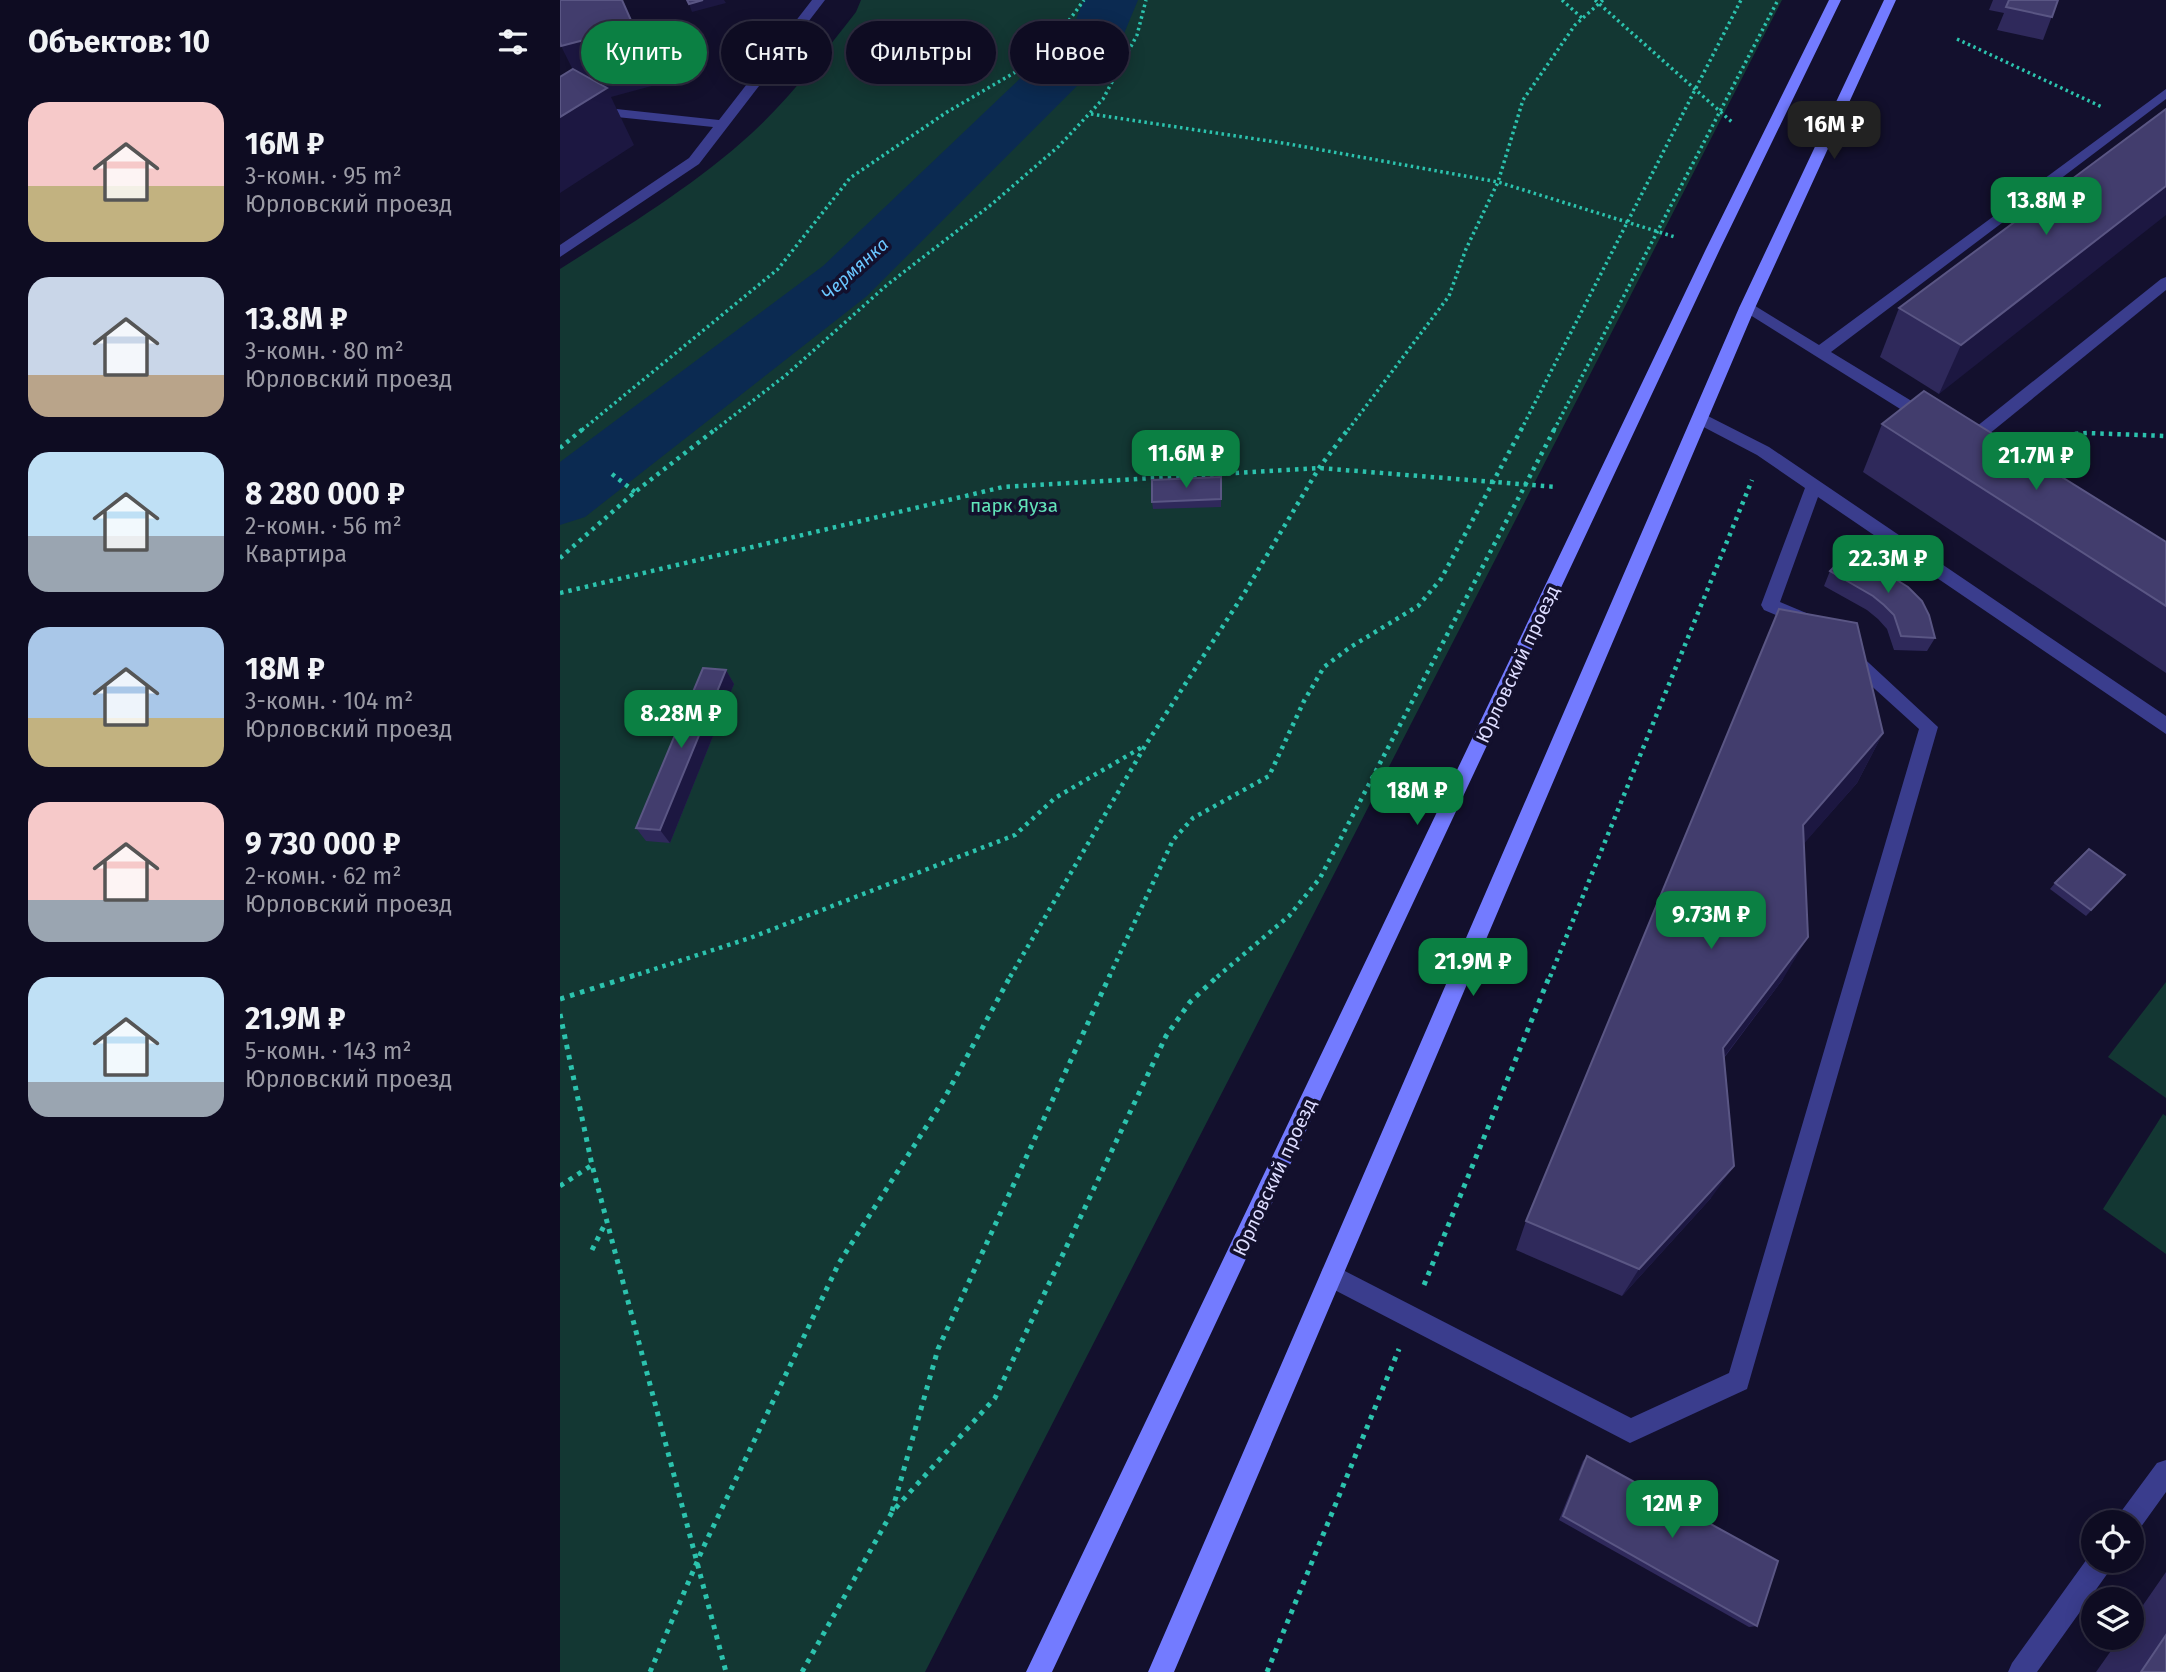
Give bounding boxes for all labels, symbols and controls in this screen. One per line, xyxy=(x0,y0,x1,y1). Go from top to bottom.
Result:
chip: Купить xyxy=(581,21,707,84)
chip: Снять xyxy=(721,21,832,84)
chip: Фильтры xyxy=(846,21,996,84)
chip: Новое xyxy=(1010,21,1129,84)
icon: filters xyxy=(494,23,532,61)
text: Объектов: 10 xyxy=(28,24,210,60)
pin: 16M ₽ xyxy=(1785,102,1883,161)
text: 16M ₽ xyxy=(1804,110,1864,138)
text: 16M ₽ xyxy=(245,126,324,162)
icon: home xyxy=(84,130,168,214)
text: 3-комн. · 95 m² xyxy=(245,162,402,190)
pin: 13.8M ₽ xyxy=(1981,177,2111,237)
text: 13.8M ₽ xyxy=(2007,186,2085,214)
text: Юрловский проезд xyxy=(245,190,452,218)
water label: Чермянка xyxy=(817,233,893,305)
text: 13.8M ₽ xyxy=(245,301,348,337)
icon: home xyxy=(84,305,168,389)
text: 3-комн. · 80 m² xyxy=(245,337,404,365)
text: Юрловский проезд xyxy=(245,365,452,393)
pin: 11.6M ₽ xyxy=(1121,430,1251,490)
pin: 21.7M ₽ xyxy=(1971,433,2101,492)
text: 11.6M ₽ xyxy=(1148,439,1224,467)
text: 21.7M ₽ xyxy=(1998,441,2074,469)
text: 8 280 000 ₽ xyxy=(245,476,405,512)
icon: home xyxy=(84,480,168,564)
park label: парк Яуза xyxy=(970,494,1058,517)
text: 2-комн. · 56 m² xyxy=(245,512,402,540)
pin: 22.3M ₽ xyxy=(1823,536,1953,595)
text: Квартира xyxy=(245,540,347,568)
text: 22.3M ₽ xyxy=(1849,544,1927,572)
street label: Юрловский проезд xyxy=(1471,582,1564,747)
text: 18M ₽ xyxy=(245,651,325,687)
icon: home xyxy=(84,655,168,739)
text: 3-комн. · 104 m² xyxy=(245,687,413,715)
pin: 8.28M ₽ xyxy=(616,690,746,750)
text: 8.28M ₽ xyxy=(640,699,722,727)
text: Юрловский проезд xyxy=(245,715,452,743)
pin: 18M ₽ xyxy=(1368,768,1466,827)
text: 18M ₽ xyxy=(1386,776,1448,804)
text: 9 730 000 ₽ xyxy=(245,826,401,862)
icon: home xyxy=(84,830,168,914)
text: 2-комн. · 62 m² xyxy=(245,862,401,890)
text: Юрловский проезд xyxy=(245,890,452,918)
pin: 9.73M ₽ xyxy=(1646,892,1776,951)
text: 9.73M ₽ xyxy=(1672,900,1750,928)
pin: 21.9M ₽ xyxy=(1408,939,1538,998)
text: 21.9M ₽ xyxy=(1434,947,1512,975)
text: 21.9M ₽ xyxy=(245,1001,346,1037)
icon: home xyxy=(84,1005,168,1089)
text: 5-комн. · 143 m² xyxy=(245,1037,411,1065)
text: Юрловский проезд xyxy=(245,1065,452,1093)
street label: Юрловский проезд xyxy=(1228,1095,1321,1260)
pin: 12M ₽ xyxy=(1623,1480,1721,1540)
text: 12M ₽ xyxy=(1642,1489,1702,1517)
map controls xyxy=(2081,1510,2144,1650)
button: locate xyxy=(2081,1510,2144,1573)
button: layers xyxy=(2081,1587,2144,1650)

